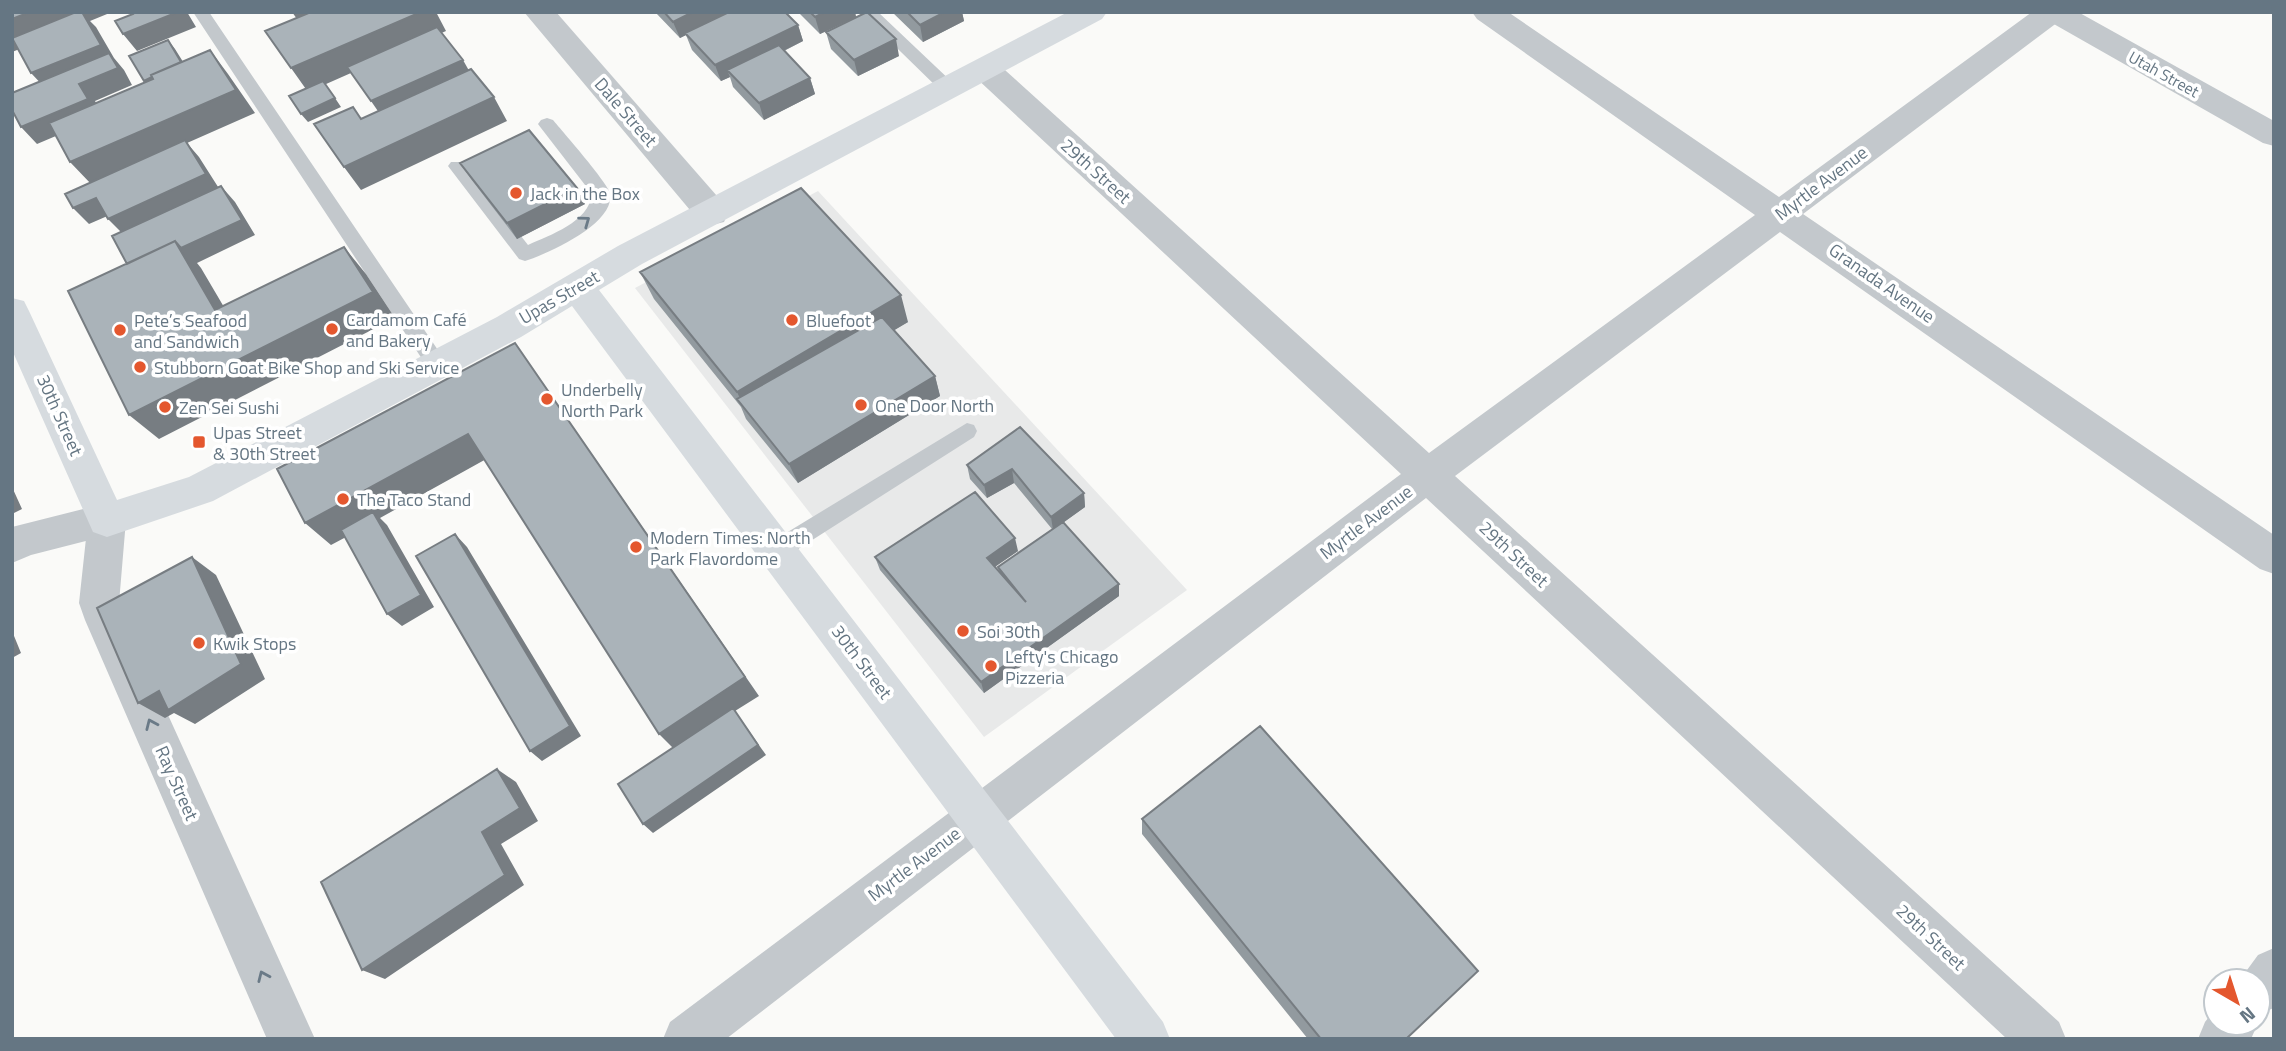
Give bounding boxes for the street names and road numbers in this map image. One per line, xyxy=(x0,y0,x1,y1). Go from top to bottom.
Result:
street label: Utah Street xyxy=(2124,45,2204,103)
street label: Dale Street xyxy=(588,71,664,153)
street label: 29th Street xyxy=(1055,132,1138,210)
street label: Myrtle Avenue xyxy=(1769,139,1873,227)
street label: Granada Avenue xyxy=(1824,236,1940,330)
street label: Upas Street xyxy=(514,263,605,331)
street label: 30th Street xyxy=(30,370,90,461)
street label: Myrtle Avenue xyxy=(1314,478,1418,566)
street label: 29th Street xyxy=(1473,515,1555,594)
street label: 30th Street xyxy=(825,619,899,705)
street label: Ray Street xyxy=(149,741,206,825)
street label: Myrtle Avenue xyxy=(862,820,966,908)
street label: 29th Street xyxy=(1890,898,1972,977)

